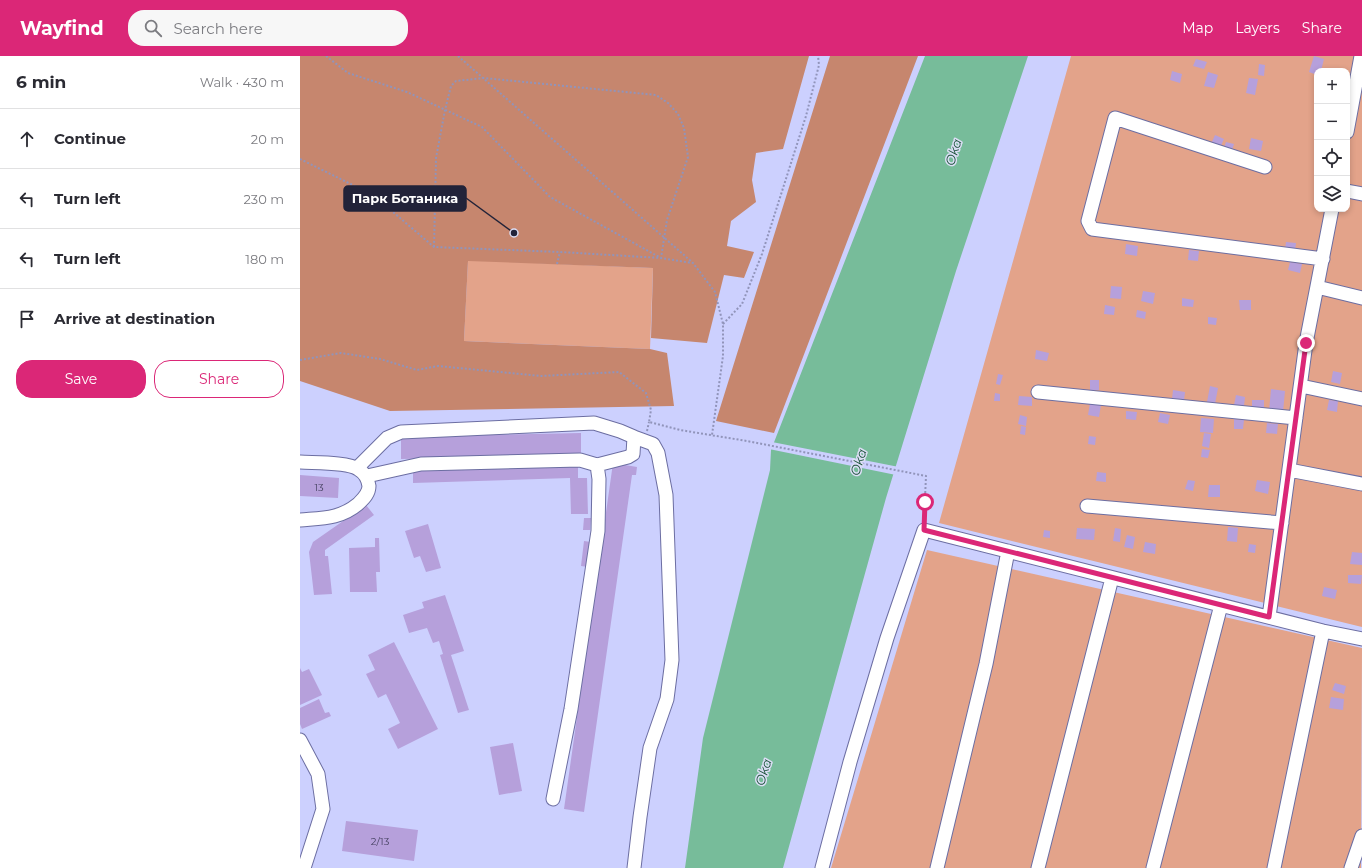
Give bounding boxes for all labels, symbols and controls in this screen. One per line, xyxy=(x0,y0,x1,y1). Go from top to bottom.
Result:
search box xyxy=(128,10,408,46)
text: Wayfind xyxy=(20,17,104,40)
icon: search xyxy=(142,17,164,39)
text: Search here xyxy=(174,19,263,38)
text: Map xyxy=(1182,19,1213,37)
text: Layers xyxy=(1235,19,1280,37)
text: Share xyxy=(1302,19,1342,37)
map controls xyxy=(1314,68,1350,212)
button: + xyxy=(1314,68,1350,104)
text: 6 min xyxy=(16,72,66,92)
text: Walk · 430 m xyxy=(200,74,284,90)
button: − xyxy=(1314,104,1350,140)
icon: ahead xyxy=(16,128,38,150)
text: Continue xyxy=(54,129,126,148)
text: 20 m xyxy=(251,131,284,147)
water label: Oka xyxy=(941,136,965,167)
button: locate xyxy=(1314,140,1350,176)
button: layers xyxy=(1314,176,1350,212)
callout: Парк Ботаника xyxy=(344,186,466,211)
icon: left xyxy=(16,188,38,210)
text: Turn left xyxy=(54,189,121,208)
text: Парк Ботаника xyxy=(352,190,458,206)
text: 230 m xyxy=(243,191,284,207)
icon: left xyxy=(16,248,38,270)
text: Turn left xyxy=(54,249,121,268)
text: 180 m xyxy=(245,251,284,267)
icon: arrive xyxy=(16,308,38,330)
text: Arrive at destination xyxy=(54,309,215,328)
route end xyxy=(1297,334,1315,352)
button: Save xyxy=(16,360,146,398)
button: Share xyxy=(154,360,284,398)
water label: Oka xyxy=(846,446,870,477)
house number: 13 xyxy=(314,481,324,494)
route start xyxy=(916,493,934,511)
water label: Oka xyxy=(751,756,775,787)
house number: 2/13 xyxy=(371,835,390,848)

